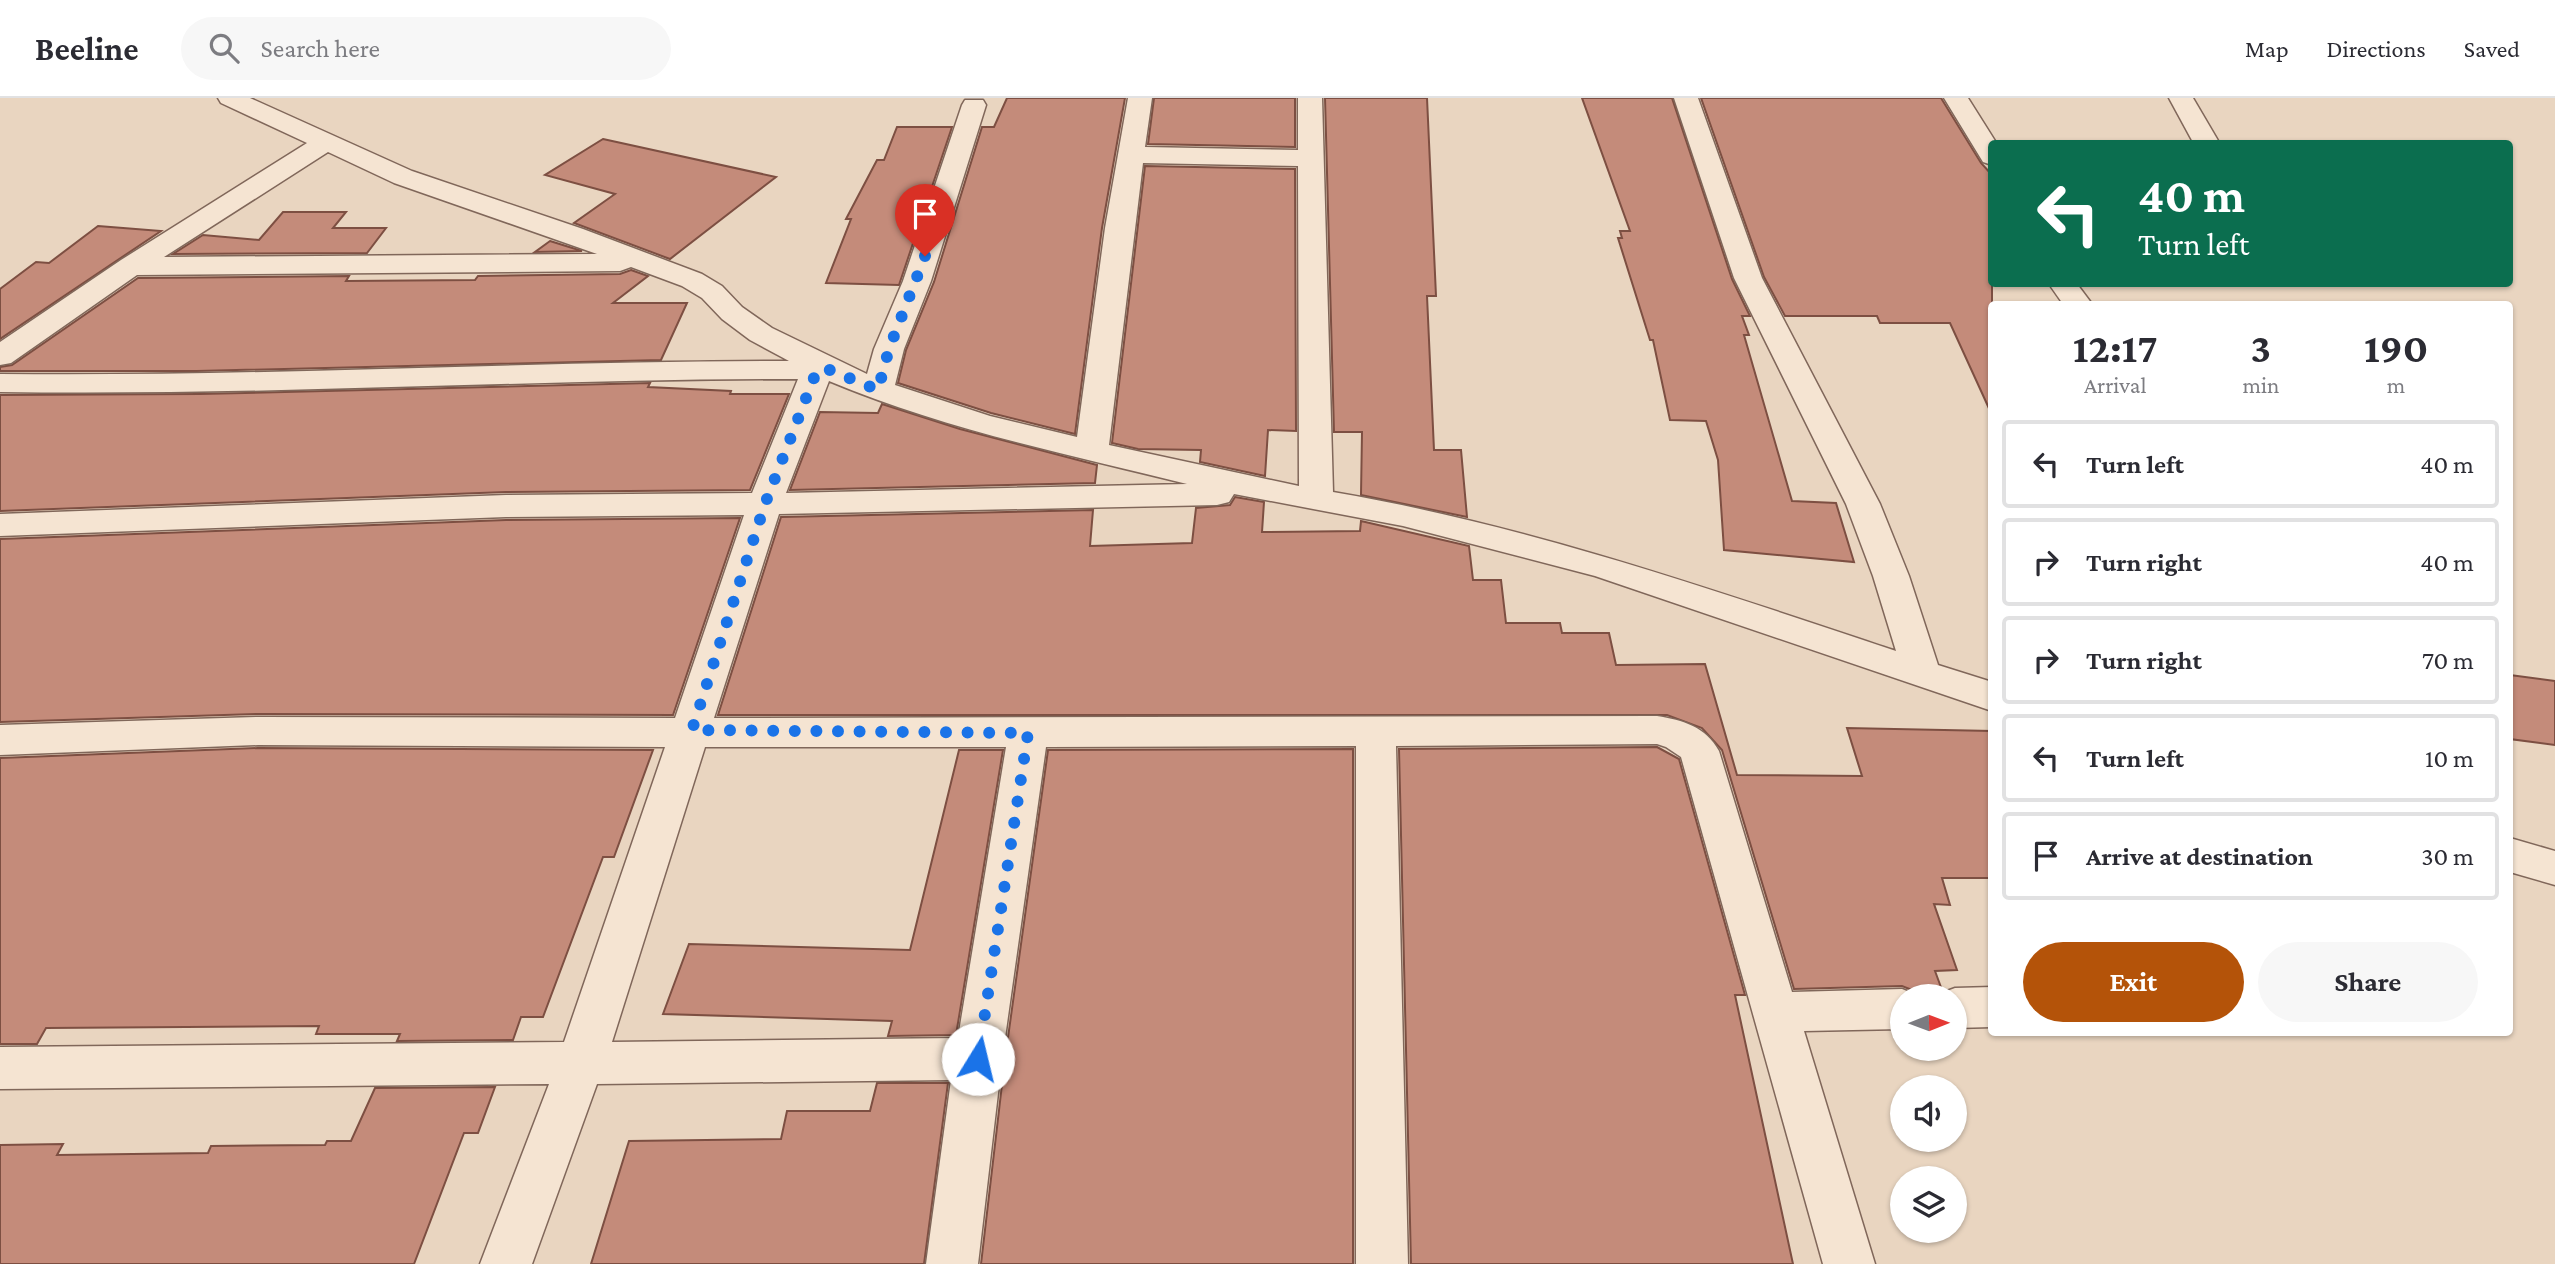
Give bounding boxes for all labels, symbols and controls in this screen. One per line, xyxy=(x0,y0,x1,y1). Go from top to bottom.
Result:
search box xyxy=(181,17,671,80)
icon: search xyxy=(205,29,243,67)
text: Beeline xyxy=(35,30,139,67)
text: Search here xyxy=(261,34,380,63)
text: Map xyxy=(2245,35,2289,62)
text: Directions xyxy=(2327,35,2426,62)
text: Saved xyxy=(2464,35,2520,62)
icon: left xyxy=(2023,168,2114,259)
text: 40 m xyxy=(2138,168,2245,223)
pin xyxy=(895,184,955,256)
icon: arrive xyxy=(906,195,944,233)
text: Turn left xyxy=(2138,226,2249,262)
text: 12:17 xyxy=(2073,324,2158,371)
text: 3 xyxy=(2251,324,2271,371)
text: 190 xyxy=(2364,324,2428,371)
text: Arrival xyxy=(2084,372,2146,398)
text: min xyxy=(2242,372,2279,398)
text: m xyxy=(2387,372,2405,398)
icon: left xyxy=(2027,445,2065,483)
text: Turn left xyxy=(2086,450,2184,479)
text: 40 m xyxy=(2420,450,2474,479)
icon: right xyxy=(2027,543,2065,581)
text: Turn right xyxy=(2086,548,2202,577)
text: 40 m xyxy=(2420,548,2474,577)
icon: right xyxy=(2027,641,2065,679)
text: Turn right xyxy=(2086,646,2202,675)
text: 70 m xyxy=(2422,646,2474,675)
icon: left xyxy=(2027,739,2065,777)
text: Turn left xyxy=(2086,744,2184,773)
text: 10 m xyxy=(2425,744,2474,773)
icon: arrive xyxy=(2027,837,2065,875)
text: Arrive at destination xyxy=(2086,842,2313,871)
text: 30 m xyxy=(2421,842,2474,871)
button: Exit xyxy=(2023,942,2244,1022)
button: Share xyxy=(2258,942,2478,1022)
north arrow xyxy=(1890,984,1967,1060)
map controls xyxy=(1890,984,1967,1243)
position arrow xyxy=(941,1022,1015,1096)
button: sound xyxy=(1890,1075,1967,1152)
button: layers xyxy=(1890,1166,1967,1243)

